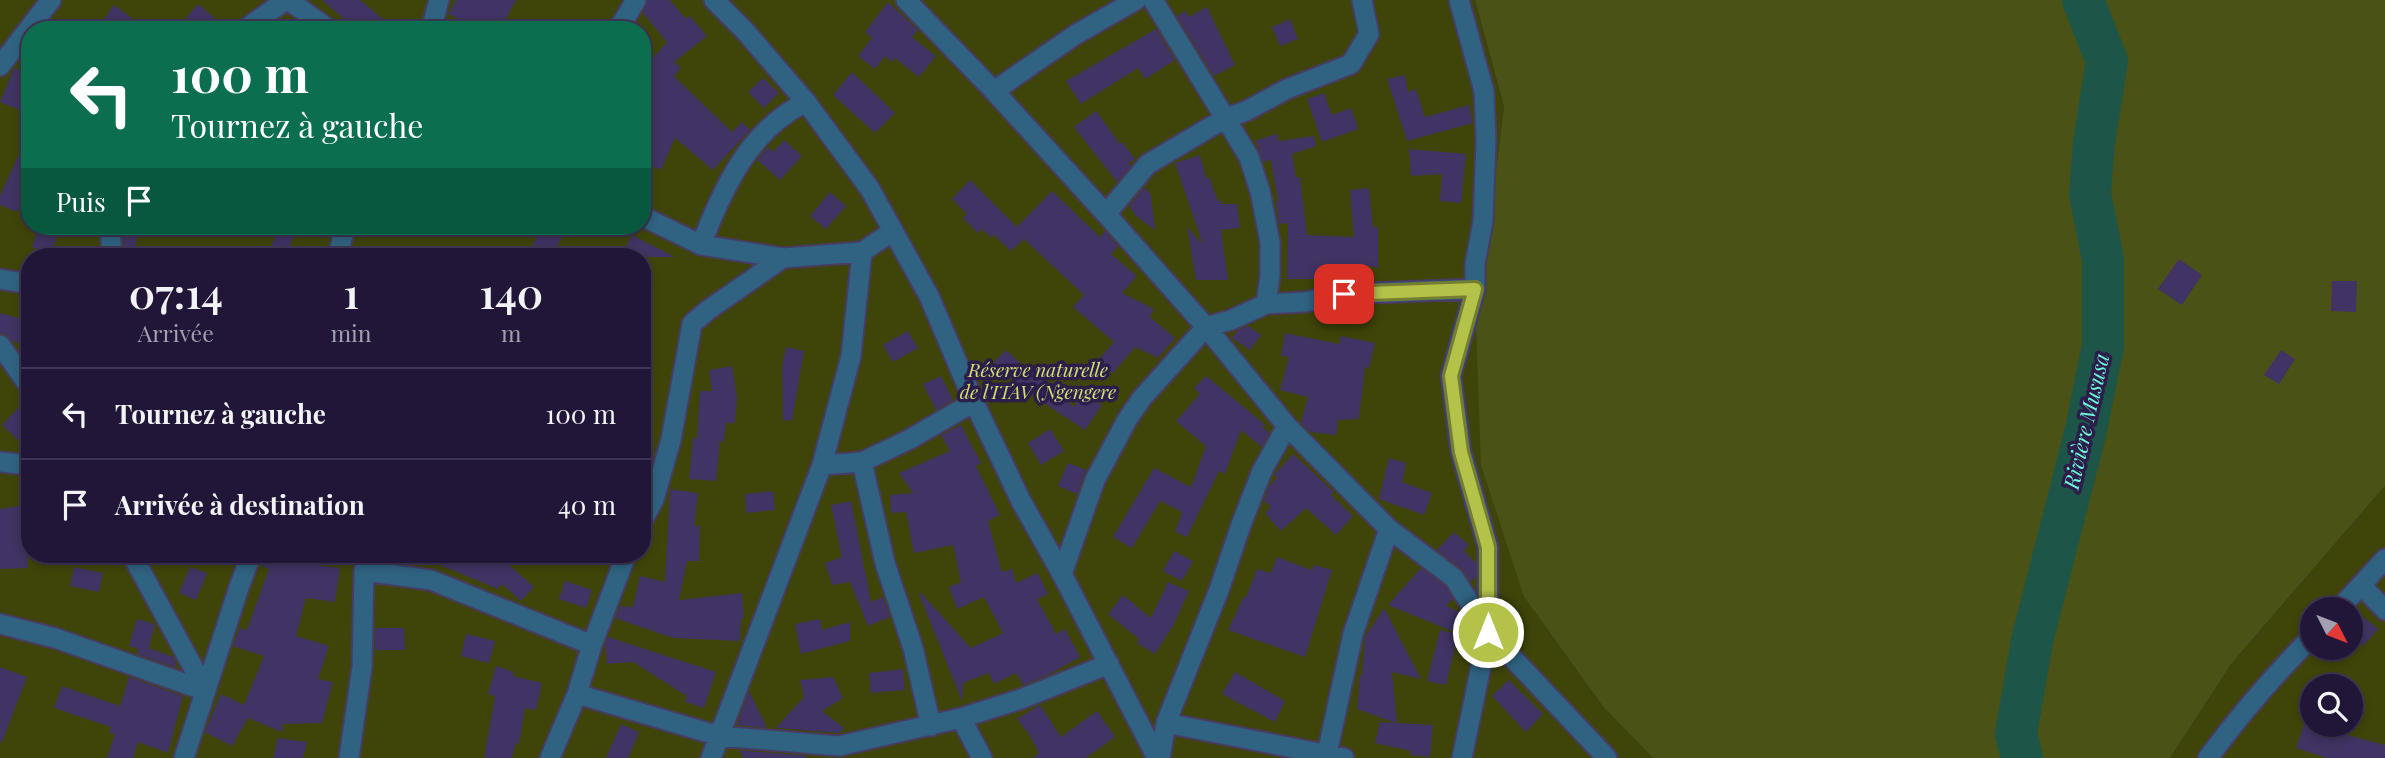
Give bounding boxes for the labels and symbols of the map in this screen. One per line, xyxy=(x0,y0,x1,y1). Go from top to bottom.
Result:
pin xyxy=(1314,264,1374,324)
water label: Rivière Mususa xyxy=(2056,350,2114,493)
park label: Réserve naturelle de l'ITAV (Ngengere xyxy=(960,356,1116,404)
position arrow xyxy=(1451,595,1525,669)
north arrow xyxy=(2300,597,2362,660)

